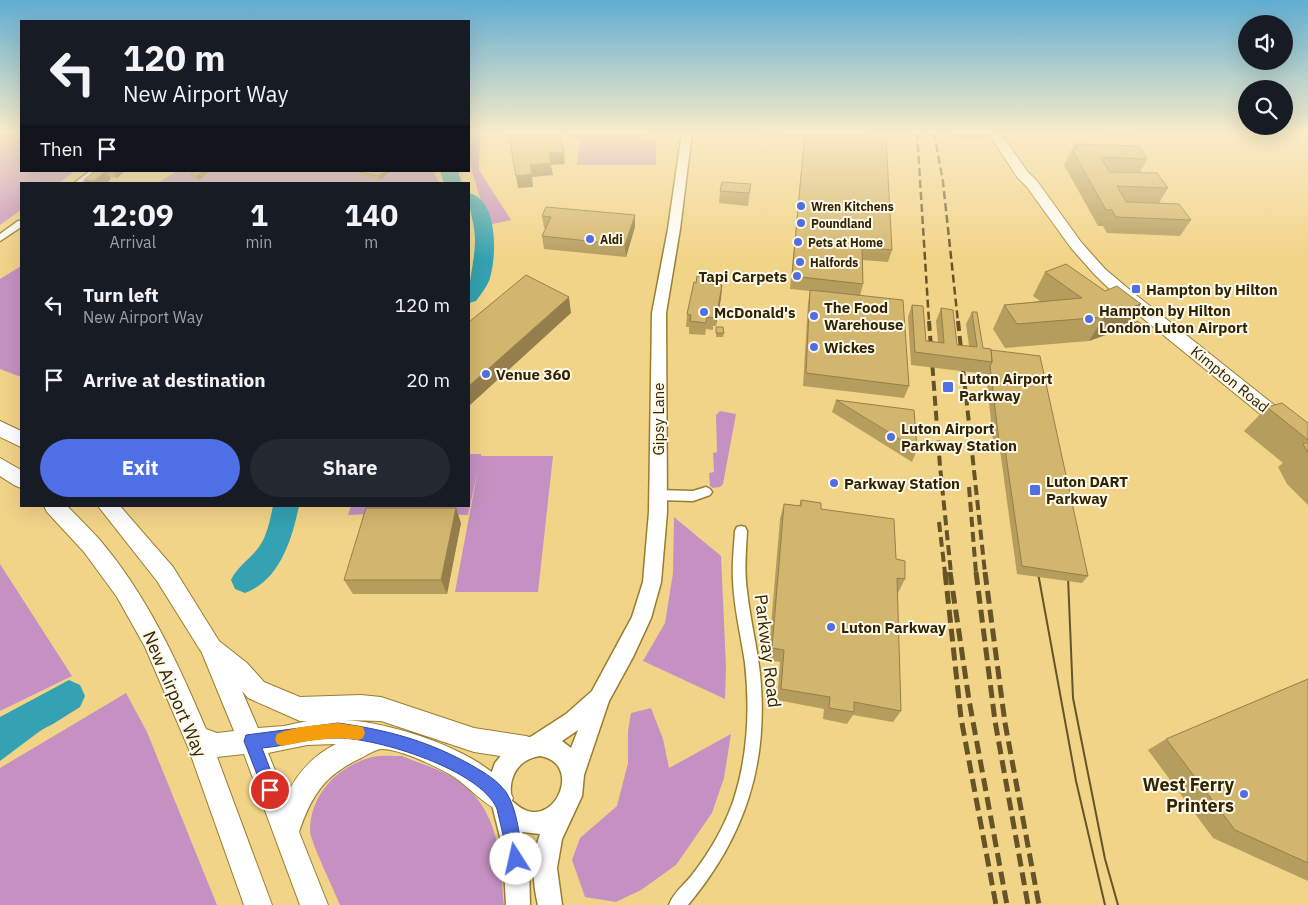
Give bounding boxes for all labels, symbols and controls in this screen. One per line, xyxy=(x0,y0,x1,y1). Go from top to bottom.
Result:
map controls xyxy=(1238,15,1293,135)
button: sound xyxy=(1238,15,1293,70)
text: 120 m xyxy=(123,35,226,81)
icon: left xyxy=(40,40,105,105)
text: New Airport Way xyxy=(123,79,288,108)
button: search xyxy=(1238,80,1293,135)
icon: arrive xyxy=(93,135,121,163)
text: Then xyxy=(40,137,83,161)
text: 12:09 xyxy=(92,195,174,234)
text: 1 xyxy=(250,195,268,234)
text: 140 xyxy=(344,195,398,234)
place label: Wren Kitchens xyxy=(811,199,894,214)
marker: Wren Kitchens xyxy=(795,200,807,212)
place label: Poundland xyxy=(811,216,872,231)
marker: Poundland xyxy=(795,217,807,229)
text: Arrival xyxy=(109,232,156,252)
text: min xyxy=(245,232,272,252)
text: m xyxy=(364,232,378,252)
place label: Aldi xyxy=(600,232,623,247)
marker: Aldi xyxy=(584,233,596,245)
place label: Pets at Home xyxy=(808,235,883,250)
marker: Pets at Home xyxy=(792,236,804,248)
place label: Halfords xyxy=(810,255,858,270)
marker: Halfords xyxy=(794,256,806,268)
place label: Tapi Carpets xyxy=(699,267,787,286)
marker: Tapi Carpets xyxy=(791,270,803,282)
place label: Hampton by Hilton xyxy=(1146,280,1278,299)
text: Turn left xyxy=(83,283,159,307)
marker: Hampton by Hilton xyxy=(1130,283,1142,295)
icon: left xyxy=(40,291,68,319)
text: 120 m xyxy=(395,293,450,317)
place label: The Food Warehouse xyxy=(824,298,903,334)
place label: Hampton by Hilton London Luton Airport xyxy=(1099,301,1248,337)
place label: McDonald's xyxy=(714,303,796,322)
marker: McDonald's xyxy=(698,306,710,318)
text: New Airport Way xyxy=(83,307,203,327)
marker: The Food Warehouse xyxy=(808,310,820,322)
marker: Hampton by Hilton London Luton Airport xyxy=(1083,313,1095,325)
place label: Wickes xyxy=(824,338,875,357)
marker: Wickes xyxy=(808,341,820,353)
street label: Kimpton Road xyxy=(1187,342,1273,416)
place label: Venue 360 xyxy=(496,365,571,384)
icon: arrive xyxy=(40,366,68,394)
text: Arrive at destination xyxy=(83,368,266,392)
text: 20 m xyxy=(406,368,450,392)
marker: Venue 360 xyxy=(480,368,492,380)
place label: Luton Airport Parkway xyxy=(959,369,1053,405)
marker: Luton Airport Parkway xyxy=(941,380,955,394)
street label: Gipsy Lane xyxy=(649,382,668,456)
place label: Luton Airport Parkway Station xyxy=(901,419,1017,455)
marker: Luton Airport Parkway Station xyxy=(885,431,897,443)
button: Exit xyxy=(40,439,240,497)
button: Share xyxy=(250,439,450,497)
place label: Luton DART Parkway xyxy=(1046,472,1128,508)
place label: Parkway Station xyxy=(844,474,960,493)
marker: Parkway Station xyxy=(828,477,840,489)
marker: Luton DART Parkway xyxy=(1028,483,1042,497)
street label: Parkway Road xyxy=(750,593,786,709)
place label: Luton Parkway xyxy=(841,618,946,637)
marker: Luton Parkway xyxy=(825,621,837,633)
street label: New Airport Way xyxy=(138,627,212,761)
pin xyxy=(249,769,291,811)
place label: West Ferry Printers xyxy=(1142,773,1234,817)
icon: arrive xyxy=(256,776,284,804)
marker: West Ferry Printers xyxy=(1238,788,1250,800)
position arrow xyxy=(489,832,541,884)

